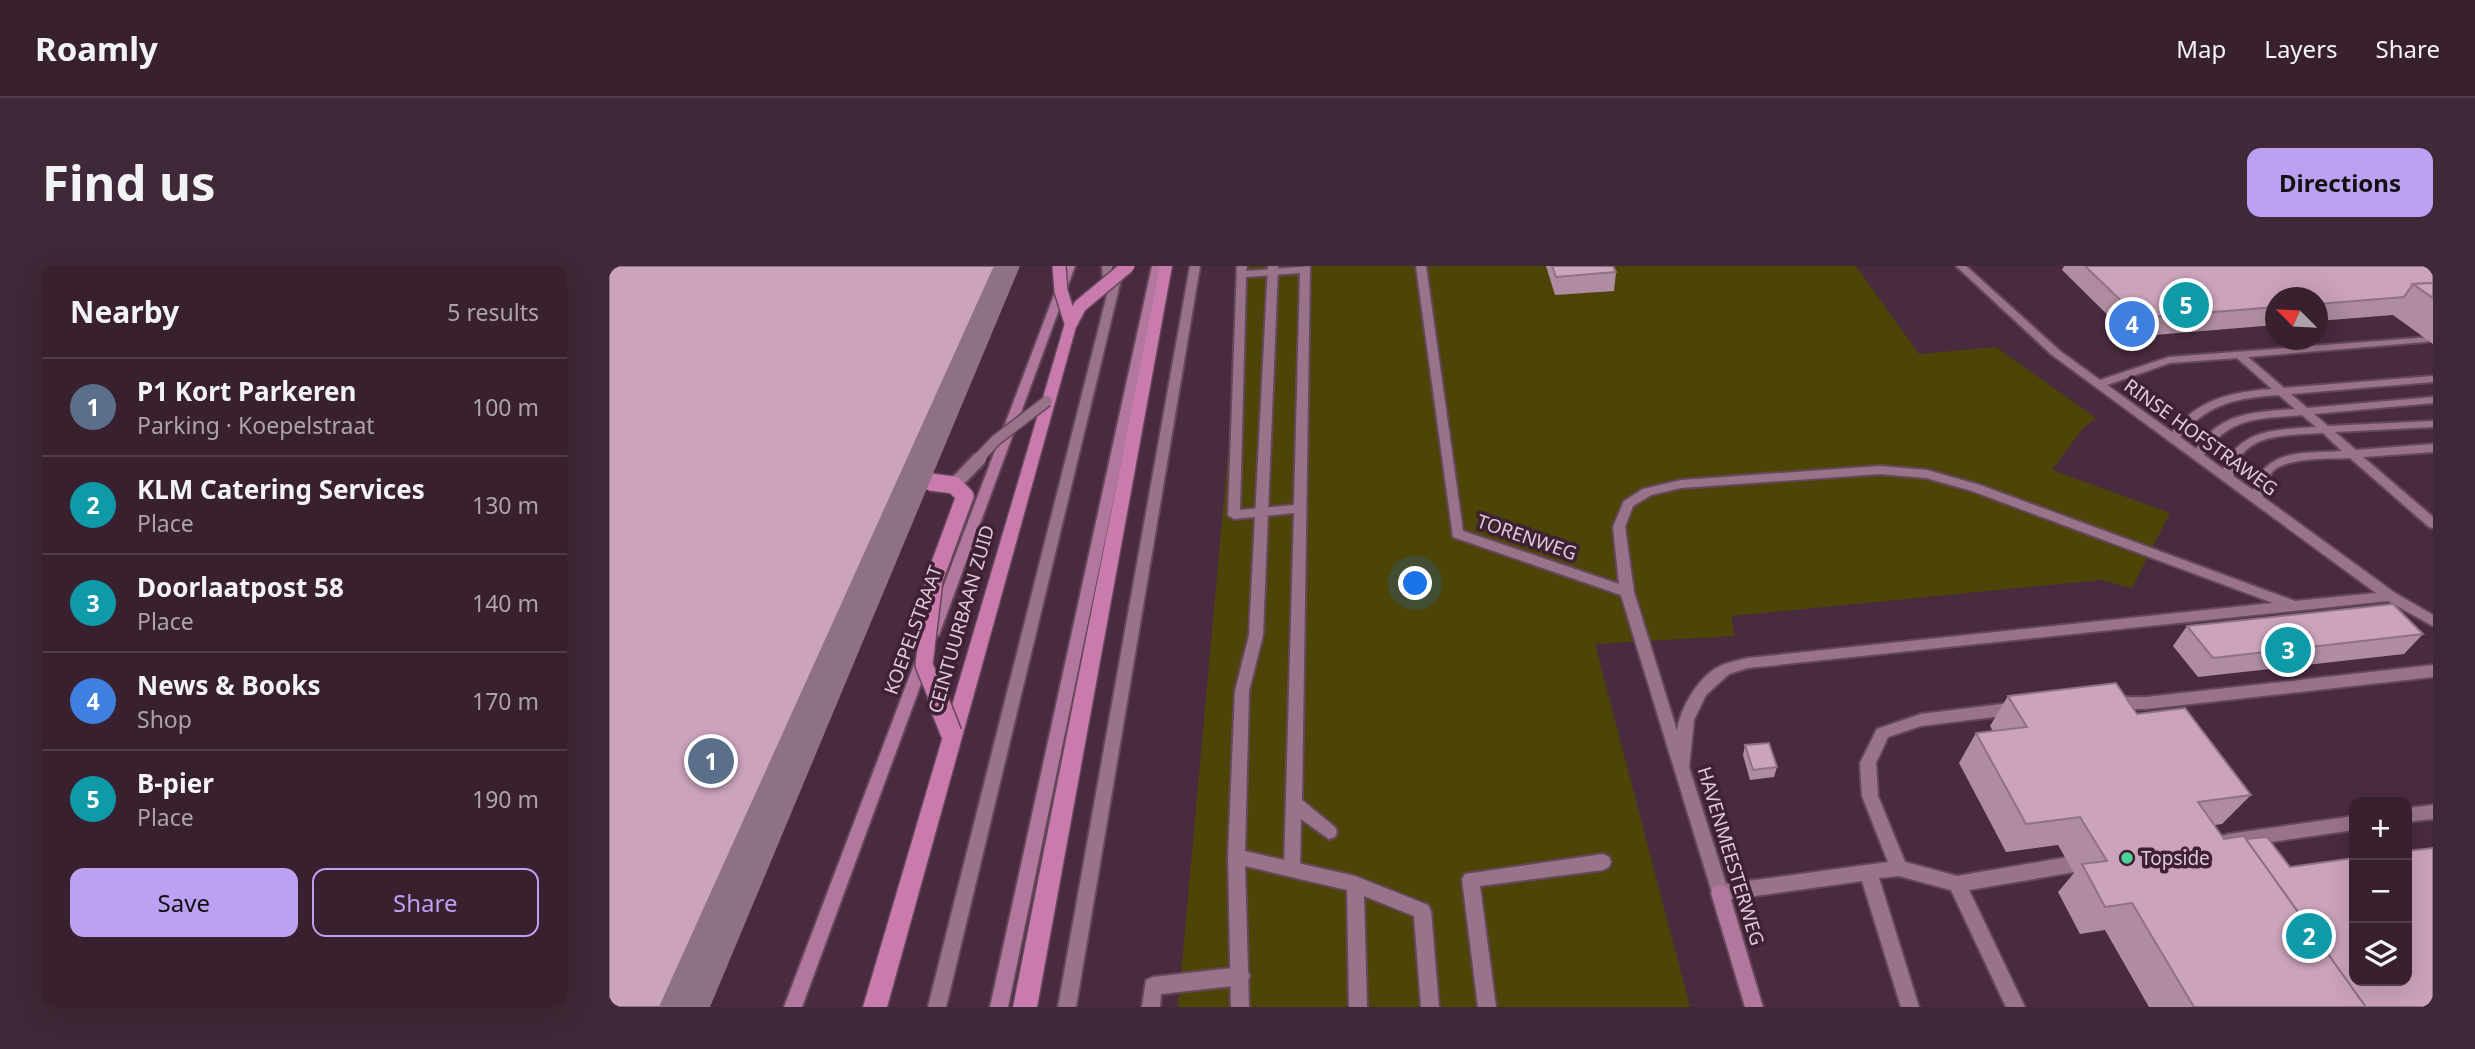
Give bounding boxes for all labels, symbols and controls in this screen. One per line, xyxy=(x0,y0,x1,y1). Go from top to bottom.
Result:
text: Roamly xyxy=(35,26,158,71)
text: Map xyxy=(2176,32,2226,65)
text: Layers xyxy=(2264,32,2338,65)
text: Share xyxy=(2376,32,2440,65)
button: Directions xyxy=(2247,148,2433,217)
text: Find us xyxy=(42,149,216,215)
pin: 5 xyxy=(2163,279,2209,331)
north arrow xyxy=(2265,287,2328,350)
text: Nearby xyxy=(70,291,179,332)
text: 5 results xyxy=(447,296,539,328)
pin: 4 xyxy=(2109,298,2155,350)
street label: RINSE HOFSTRAWEG xyxy=(2119,372,2283,502)
text: P1 Kort Parkeren xyxy=(137,373,356,409)
text: 1 xyxy=(86,391,100,423)
text: 100 m xyxy=(472,391,539,423)
text: Parking · Koepelstraat xyxy=(137,409,375,441)
text: KLM Catering Services xyxy=(137,471,425,507)
text: 2 xyxy=(86,489,100,521)
text: 130 m xyxy=(472,489,539,521)
text: Place xyxy=(137,507,194,539)
street label: TORENWEG xyxy=(1474,508,1580,566)
street label: CEINTUURBAAN ZUID xyxy=(922,522,1000,716)
street label: KOEPELSTRAAT xyxy=(878,562,948,698)
your location xyxy=(1398,566,1432,600)
text: Doorlaatpost 58 xyxy=(137,569,344,605)
text: 3 xyxy=(86,587,100,619)
text: 140 m xyxy=(472,587,539,619)
text: Place xyxy=(137,605,194,637)
pin: 3 xyxy=(2265,624,2311,676)
text: News & Books xyxy=(137,667,320,703)
text: 4 xyxy=(86,685,100,717)
text: 170 m xyxy=(472,685,539,717)
text: Shop xyxy=(137,703,192,735)
pin: 1 xyxy=(688,735,734,787)
street label: HAVENMEESTERWEG xyxy=(1691,763,1771,949)
text: B-pier xyxy=(137,765,214,801)
text: 5 xyxy=(86,783,100,815)
text: 190 m xyxy=(472,783,539,815)
map controls xyxy=(2349,797,2412,986)
button: + xyxy=(2349,797,2412,860)
text: Place xyxy=(137,801,194,833)
place label: Topside xyxy=(2141,845,2210,871)
marker: Topside xyxy=(2119,850,2135,866)
button: − xyxy=(2349,860,2412,923)
button: Save xyxy=(70,868,298,937)
button: Share xyxy=(312,868,539,937)
pin: 2 xyxy=(2286,910,2332,962)
button: layers xyxy=(2349,923,2412,986)

